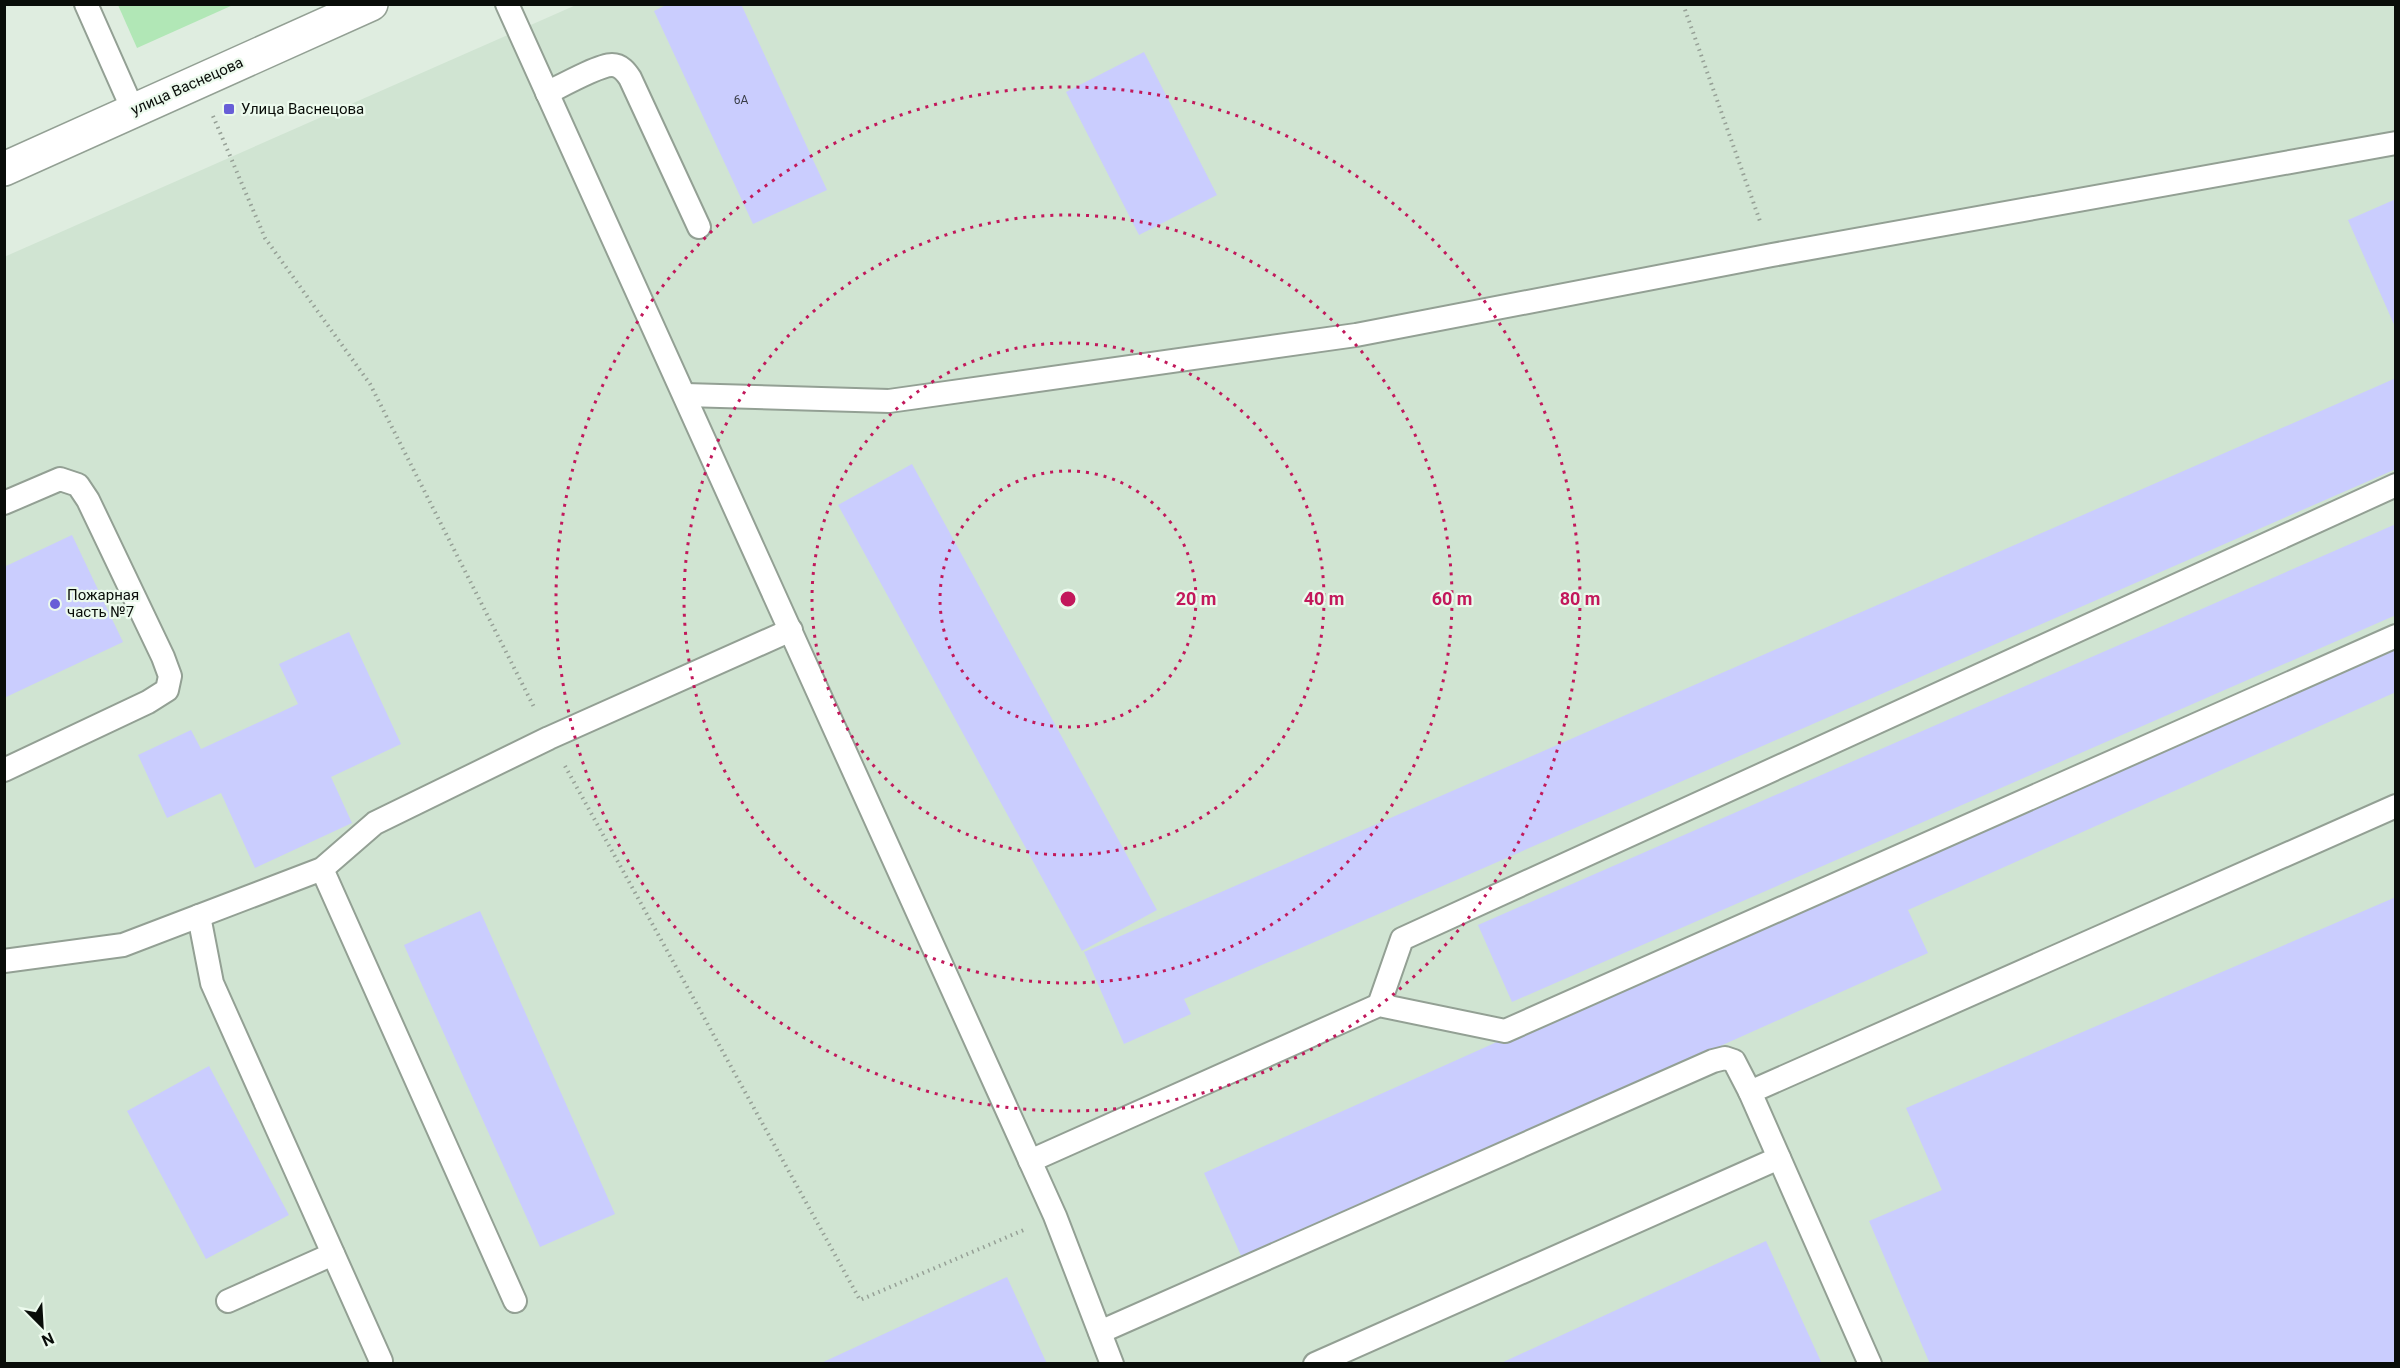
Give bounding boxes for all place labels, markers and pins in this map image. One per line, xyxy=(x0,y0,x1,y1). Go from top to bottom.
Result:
place label: Улица Васнецова xyxy=(241,100,364,118)
marker: Улица Васнецова xyxy=(222,102,236,116)
place label: Пожарная часть №7 xyxy=(67,586,139,621)
centre of rings xyxy=(1058,589,1078,609)
marker: Пожарная часть №7 xyxy=(48,597,62,611)

